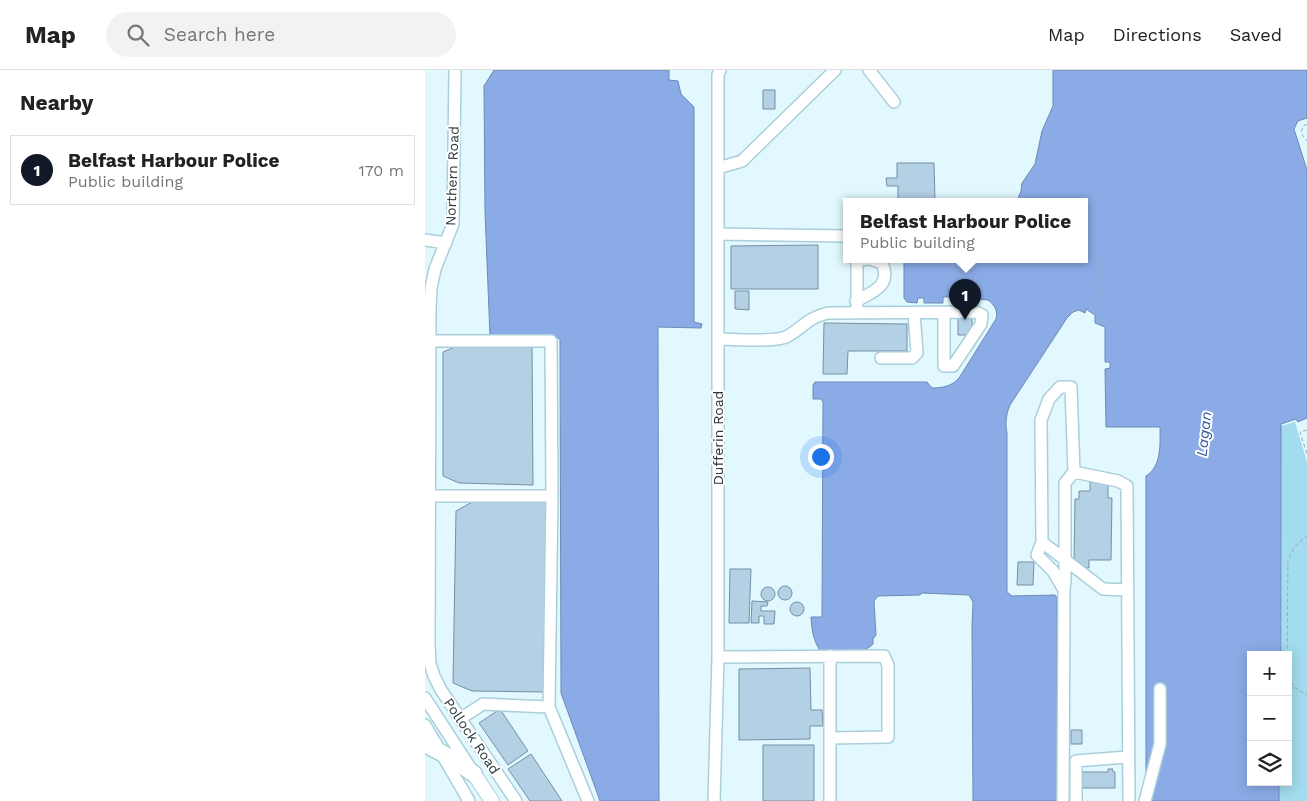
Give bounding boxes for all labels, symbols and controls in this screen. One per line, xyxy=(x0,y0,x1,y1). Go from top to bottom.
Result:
search box xyxy=(106,12,456,57)
text: Map xyxy=(25,21,76,49)
icon: search xyxy=(124,21,152,49)
text: Search here xyxy=(164,23,275,46)
text: Map xyxy=(1048,24,1085,45)
text: Directions xyxy=(1113,24,1202,45)
text: Saved xyxy=(1230,24,1282,45)
text: Nearby xyxy=(20,90,93,115)
street label: Northern Road xyxy=(442,126,462,226)
text: Belfast Harbour Police xyxy=(68,149,280,172)
text: 1 xyxy=(34,161,40,180)
text: 170 m xyxy=(358,161,404,180)
text: Public building xyxy=(68,172,183,191)
popup xyxy=(843,198,1088,263)
text: Belfast Harbour Police xyxy=(860,210,1071,233)
text: Public building xyxy=(860,233,975,252)
pin: 1 xyxy=(949,279,981,320)
street label: Dufferin Road xyxy=(710,391,726,485)
water label: Lagan xyxy=(1193,411,1215,457)
your location xyxy=(808,444,834,470)
map controls xyxy=(1247,651,1292,786)
button: + xyxy=(1247,651,1292,696)
street label: Pollock Road xyxy=(441,695,503,777)
button: − xyxy=(1247,696,1292,741)
button: layers xyxy=(1247,741,1292,786)

